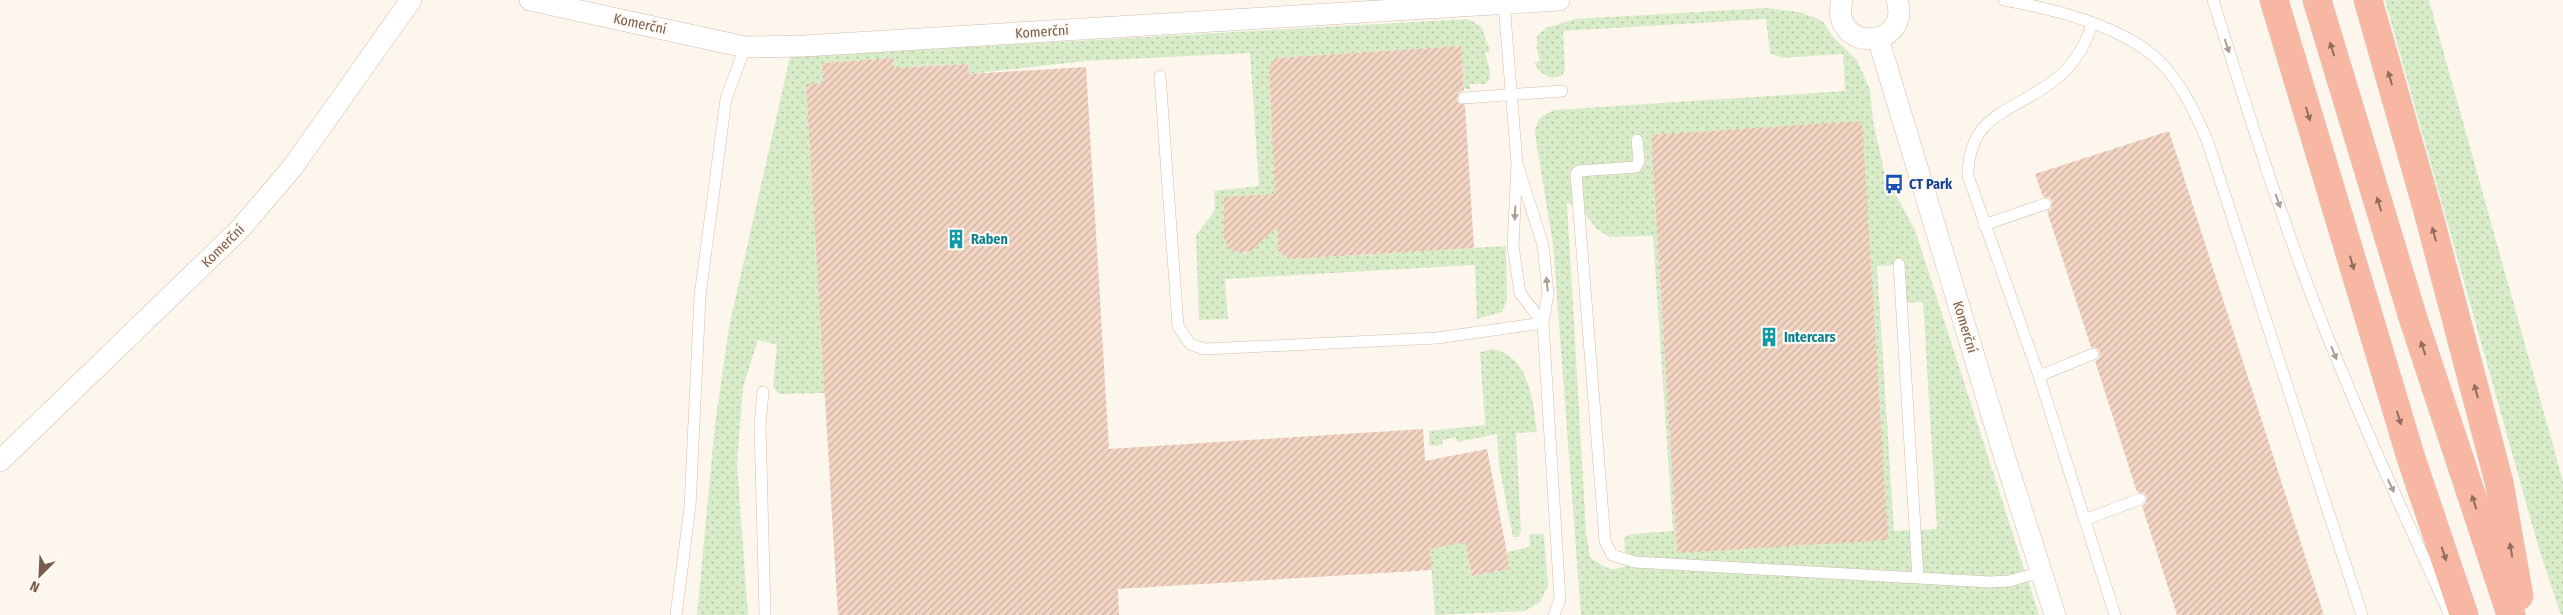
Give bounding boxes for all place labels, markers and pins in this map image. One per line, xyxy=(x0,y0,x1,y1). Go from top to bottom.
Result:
bus stop icon: CT Park xyxy=(1883,173,1905,195)
place label: CT Park xyxy=(1909,176,1953,193)
building icon: Raben xyxy=(945,228,967,250)
place label: Raben xyxy=(971,231,1008,248)
building icon: Intercars xyxy=(1758,326,1780,348)
place label: Intercars xyxy=(1784,329,1836,346)

